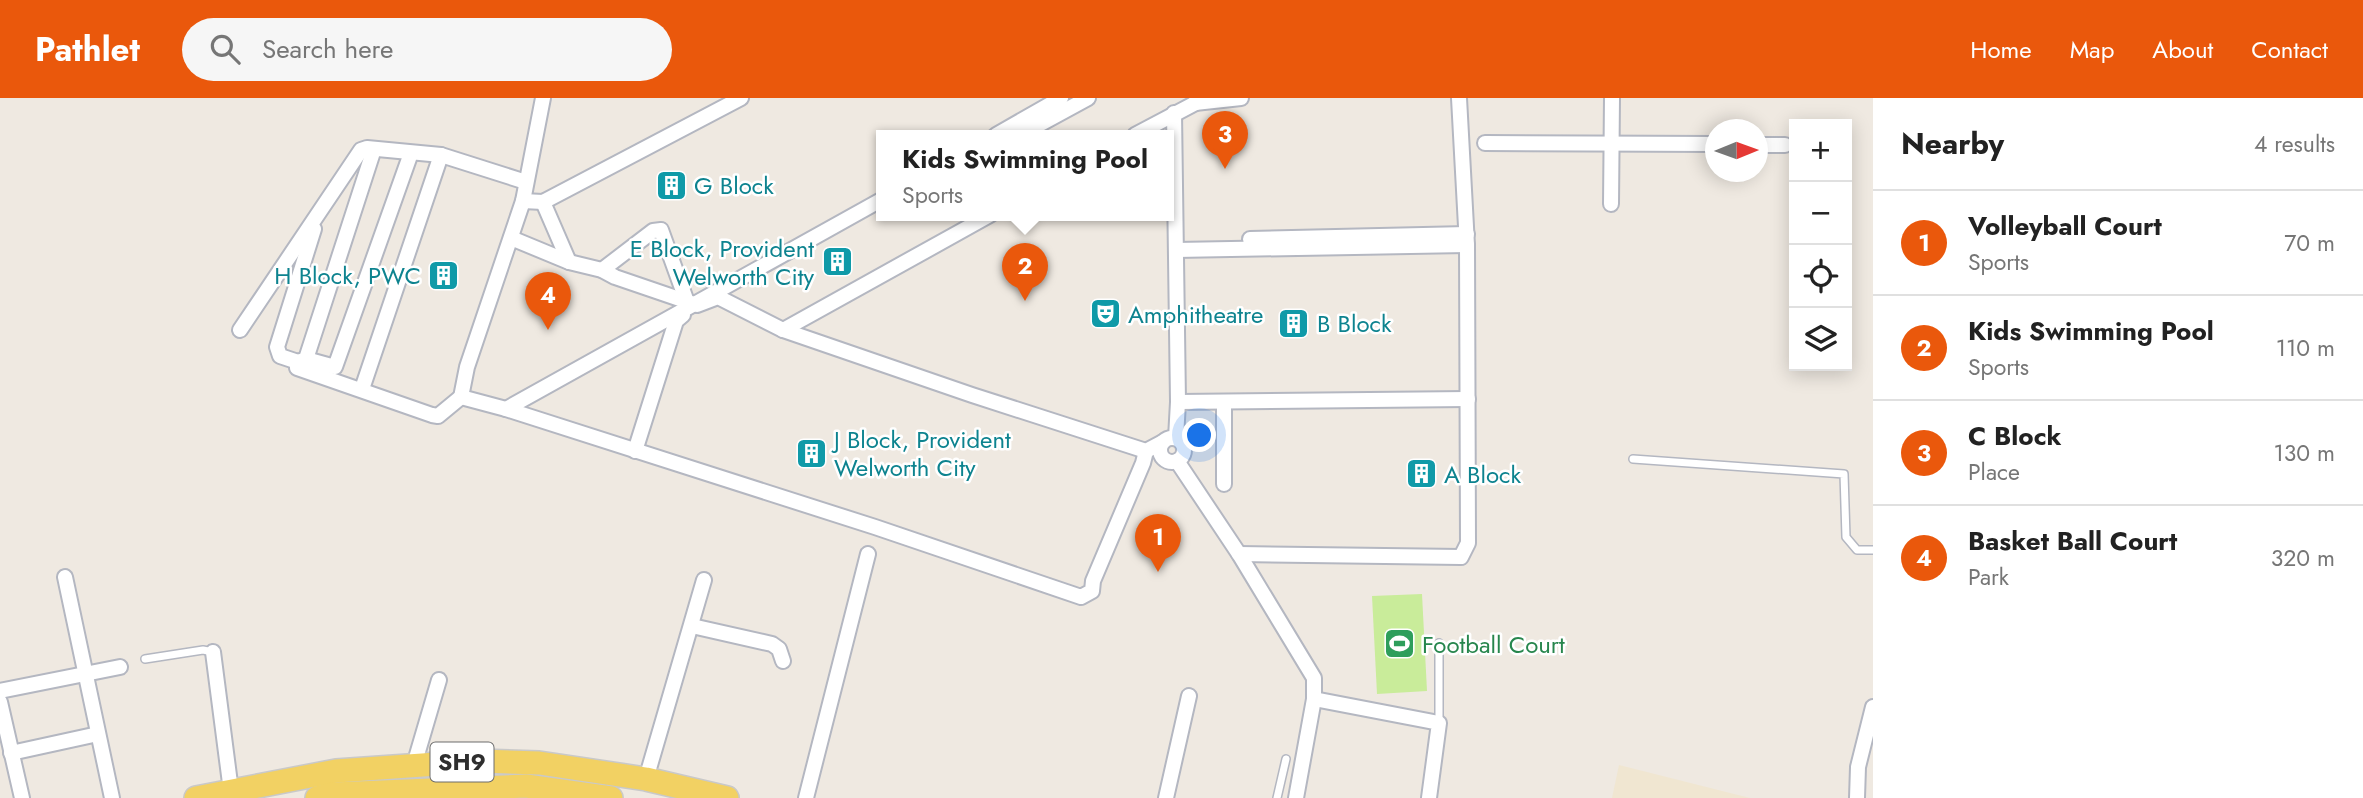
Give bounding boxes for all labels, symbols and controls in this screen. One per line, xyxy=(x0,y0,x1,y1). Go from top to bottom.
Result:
search box xyxy=(182,18,672,81)
text: Pathlet xyxy=(35,26,140,73)
icon: search xyxy=(206,30,244,68)
text: Search here xyxy=(262,30,393,68)
text: Home xyxy=(1970,32,2032,67)
text: Map xyxy=(2070,32,2114,67)
text: About xyxy=(2152,32,2213,67)
text: Contact xyxy=(2251,32,2328,67)
pin: 3 xyxy=(1202,111,1248,169)
north arrow xyxy=(1705,119,1768,182)
map controls xyxy=(1789,119,1852,371)
button: + xyxy=(1789,119,1852,182)
text: Nearby xyxy=(1901,122,2004,165)
text: 4 results xyxy=(2254,127,2335,161)
popup xyxy=(876,130,1174,221)
text: Kids Swimming Pool xyxy=(902,140,1148,178)
building icon: G Block xyxy=(654,168,688,202)
place label: G Block xyxy=(694,168,774,203)
text: Sports xyxy=(902,178,963,212)
button: − xyxy=(1789,182,1852,245)
text: Volleyball Court xyxy=(1968,207,2162,245)
text: 1 xyxy=(1918,226,1930,260)
text: 70 m xyxy=(2284,226,2335,260)
place label: E Block, Provident Welworth City xyxy=(630,231,814,294)
pin: 2 xyxy=(1002,243,1048,301)
building icon: E Block, Provident Welworth City xyxy=(820,245,854,279)
button: locate xyxy=(1789,245,1852,308)
text: Sports xyxy=(1968,245,2029,279)
place label: H Block, PWC xyxy=(274,258,421,293)
building icon: H Block, PWC xyxy=(427,258,461,292)
pin: 4 xyxy=(525,272,571,330)
theatre icon: Amphitheatre xyxy=(1088,297,1122,331)
place label: Amphitheatre xyxy=(1128,297,1263,332)
building icon: B Block xyxy=(1277,306,1311,340)
place label: B Block xyxy=(1317,306,1392,341)
button: layers xyxy=(1789,308,1852,371)
text: Kids Swimming Pool xyxy=(1968,312,2214,350)
text: 2 xyxy=(1916,331,1932,365)
text: 110 m xyxy=(2276,331,2335,365)
text: Sports xyxy=(1968,350,2029,384)
text: C Block xyxy=(1968,417,2062,455)
your location xyxy=(1182,418,1216,452)
place label: J Block, Provident Welworth City xyxy=(831,422,1011,485)
building icon: J Block, Provident Welworth City xyxy=(794,436,828,470)
text: 3 xyxy=(1917,436,1931,470)
text: 130 m xyxy=(2273,436,2335,470)
text: Place xyxy=(1968,455,2020,489)
building icon: A Block xyxy=(1404,457,1438,491)
place label: A Block xyxy=(1444,457,1522,492)
pin: 1 xyxy=(1135,514,1181,572)
text: Basket Ball Court xyxy=(1968,522,2177,560)
text: 4 xyxy=(1916,541,1932,575)
text: 320 m xyxy=(2271,541,2335,575)
text: Park xyxy=(1968,560,2009,594)
sports icon: Football Court xyxy=(1382,627,1416,661)
place label: Football Court xyxy=(1422,627,1565,662)
road number: SH9 xyxy=(430,742,494,782)

